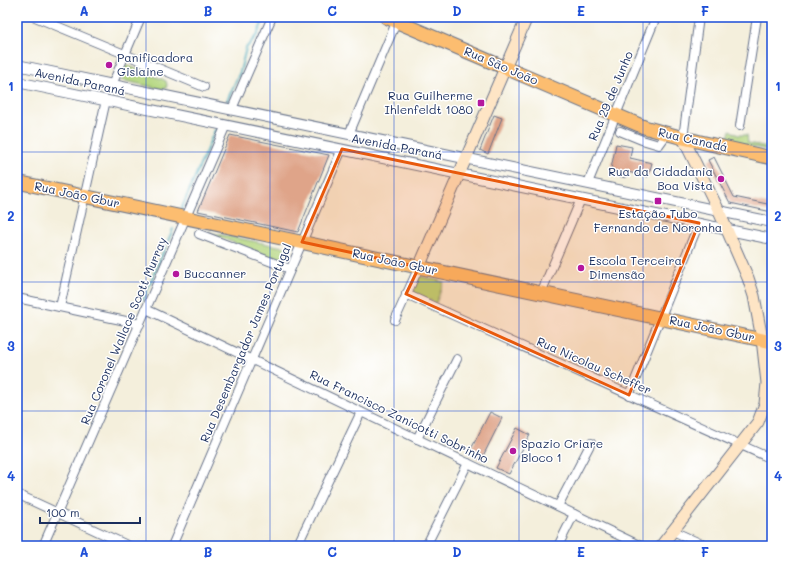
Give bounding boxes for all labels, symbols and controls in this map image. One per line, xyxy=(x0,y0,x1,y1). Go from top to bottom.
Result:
text: A xyxy=(79,2,89,19)
text: B xyxy=(204,2,213,19)
text: C xyxy=(327,2,337,19)
text: D xyxy=(452,2,462,19)
text: E xyxy=(577,2,585,19)
text: F xyxy=(701,2,709,19)
street label: Rua São João xyxy=(462,42,541,88)
street label: Rua 29 de Junho xyxy=(584,48,636,143)
place label: Panificadora Gislaine xyxy=(117,49,193,79)
marker: Panificadora Gislaine xyxy=(104,60,114,70)
street label: Avenida Paraná xyxy=(33,64,127,98)
text: 1 xyxy=(8,77,14,94)
text: 1 xyxy=(775,77,781,94)
place label: Rua Guilherme Ihlenfeldt 1080 xyxy=(385,87,474,117)
marker: Rua Guilherme Ihlenfeldt 1080 xyxy=(476,98,486,108)
street label: Rua Canadá xyxy=(657,123,730,155)
street label: Avenida Paraná xyxy=(350,129,444,163)
place label: Rua da Cidadania Boa Vista xyxy=(608,163,713,193)
marker: Rua da Cidadania Boa Vista xyxy=(716,174,726,184)
street label: Rua João Gbur xyxy=(33,177,121,211)
marker: Estação Tubo Fernando de Noronha xyxy=(653,196,663,206)
place label: Estação Tubo Fernando de Noronha xyxy=(594,205,722,235)
text: 2 xyxy=(7,207,15,224)
text: 2 xyxy=(774,207,782,224)
street label: Rua Coronel Wallace Scott Murray xyxy=(76,234,170,427)
street label: Rua Desembargador James Portugal xyxy=(196,241,294,445)
street label: Rua João Gbur xyxy=(351,244,439,278)
place label: Escola Terceira Dimensão xyxy=(589,252,682,282)
marker: Escola Terceira Dimensão xyxy=(576,263,586,273)
place label: Buccanner xyxy=(184,265,246,281)
marker: Buccanner xyxy=(171,269,181,279)
street label: Rua João Gbur xyxy=(668,311,756,345)
street label: Rua Nicolau Scheffer xyxy=(535,333,654,398)
text: 3 xyxy=(7,337,15,354)
text: 3 xyxy=(774,337,782,354)
street label: Rua Francisco Zanicotti Sobrinho xyxy=(307,366,491,466)
place label: Spazio Criare Bloco 1 xyxy=(521,435,603,465)
marker: Spazio Criare Bloco 1 xyxy=(508,446,518,456)
text: 4 xyxy=(7,467,15,484)
text: 4 xyxy=(774,467,782,484)
scale bar xyxy=(40,499,140,525)
text: 100 m xyxy=(46,504,80,520)
text: A xyxy=(79,543,89,560)
text: B xyxy=(204,543,213,560)
text: C xyxy=(327,543,337,560)
text: D xyxy=(452,543,462,560)
text: E xyxy=(577,543,585,560)
text: F xyxy=(701,543,709,560)

